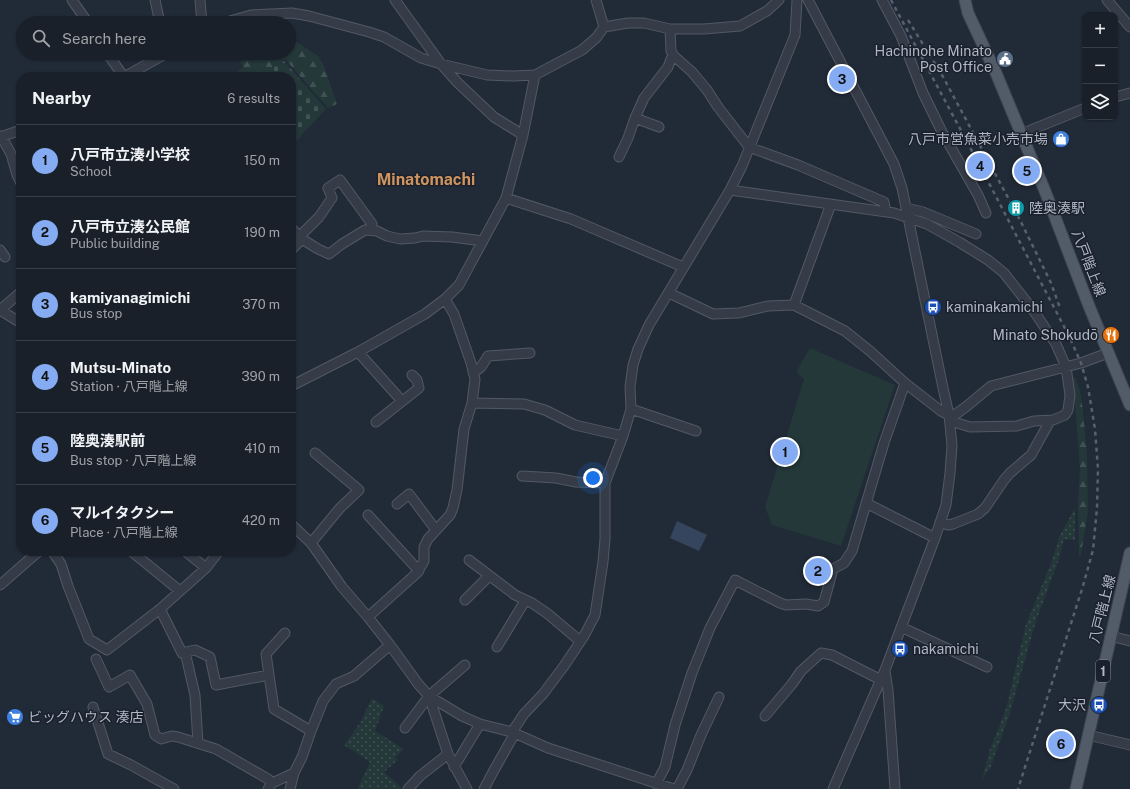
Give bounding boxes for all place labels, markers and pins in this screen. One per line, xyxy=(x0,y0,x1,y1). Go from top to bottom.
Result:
place label: Hachinohe Minato Post Office xyxy=(875,43,992,75)
public building icon: Hachinohe Minato Post Office xyxy=(995,49,1015,69)
pin: 3 xyxy=(829,64,855,94)
shop icon: 八戸市営魚菜小売市場 xyxy=(1051,129,1071,149)
place label: 八戸市営魚菜小売市場 xyxy=(908,131,1048,147)
pin: 4 xyxy=(967,151,993,181)
pin: 5 xyxy=(1014,156,1040,186)
building icon: 陸奥湊駅 xyxy=(1006,198,1026,218)
place label: 陸奥湊駅 xyxy=(1029,200,1085,216)
bus stop icon: kaminakamichi xyxy=(923,297,943,317)
place label: kaminakamichi xyxy=(946,299,1043,315)
restaurant icon: Minato Shokudō xyxy=(1101,325,1121,345)
place label: Minato Shokudō xyxy=(993,327,1098,343)
pin: 1 xyxy=(772,437,798,467)
pin: 2 xyxy=(805,556,831,586)
bus stop icon: nakamichi xyxy=(890,639,910,659)
place label: nakamichi xyxy=(913,641,979,657)
bus stop icon: 大沢 xyxy=(1089,695,1109,715)
place label: 大沢 xyxy=(1058,697,1086,713)
supermarket icon: ビッグハウス 湊店 xyxy=(5,707,25,727)
place label: ビッグハウス 湊店 xyxy=(28,709,143,725)
pin: 6 xyxy=(1048,729,1074,759)

